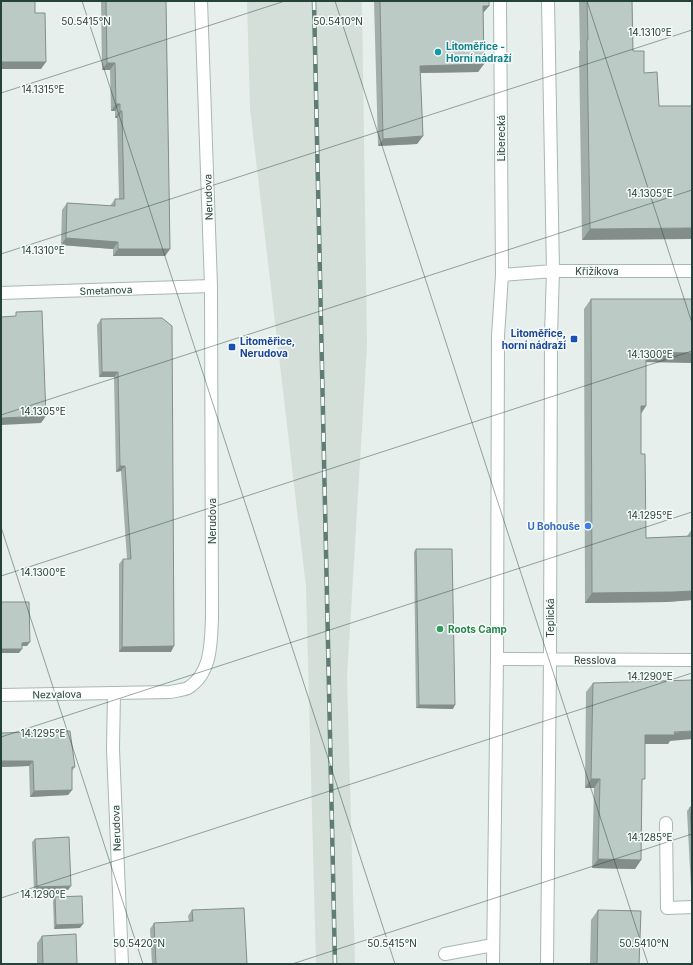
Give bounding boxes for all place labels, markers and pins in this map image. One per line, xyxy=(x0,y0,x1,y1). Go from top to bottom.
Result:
place label: Litoměřice - Horní nádraží xyxy=(446,40,512,64)
marker: Litoměřice - Horní nádraží xyxy=(433,47,443,57)
place label: Litoměřice, horní nádraží xyxy=(502,327,566,351)
marker: Litoměřice, horní nádraží xyxy=(569,334,579,344)
place label: Litoměřice, Nerudova xyxy=(240,335,295,359)
marker: Litoměřice, Nerudova xyxy=(227,342,237,352)
place label: U Bohouše xyxy=(527,520,580,532)
marker: U Bohouše xyxy=(583,521,593,531)
place label: Roots Camp xyxy=(448,623,507,635)
marker: Roots Camp xyxy=(435,624,445,634)

